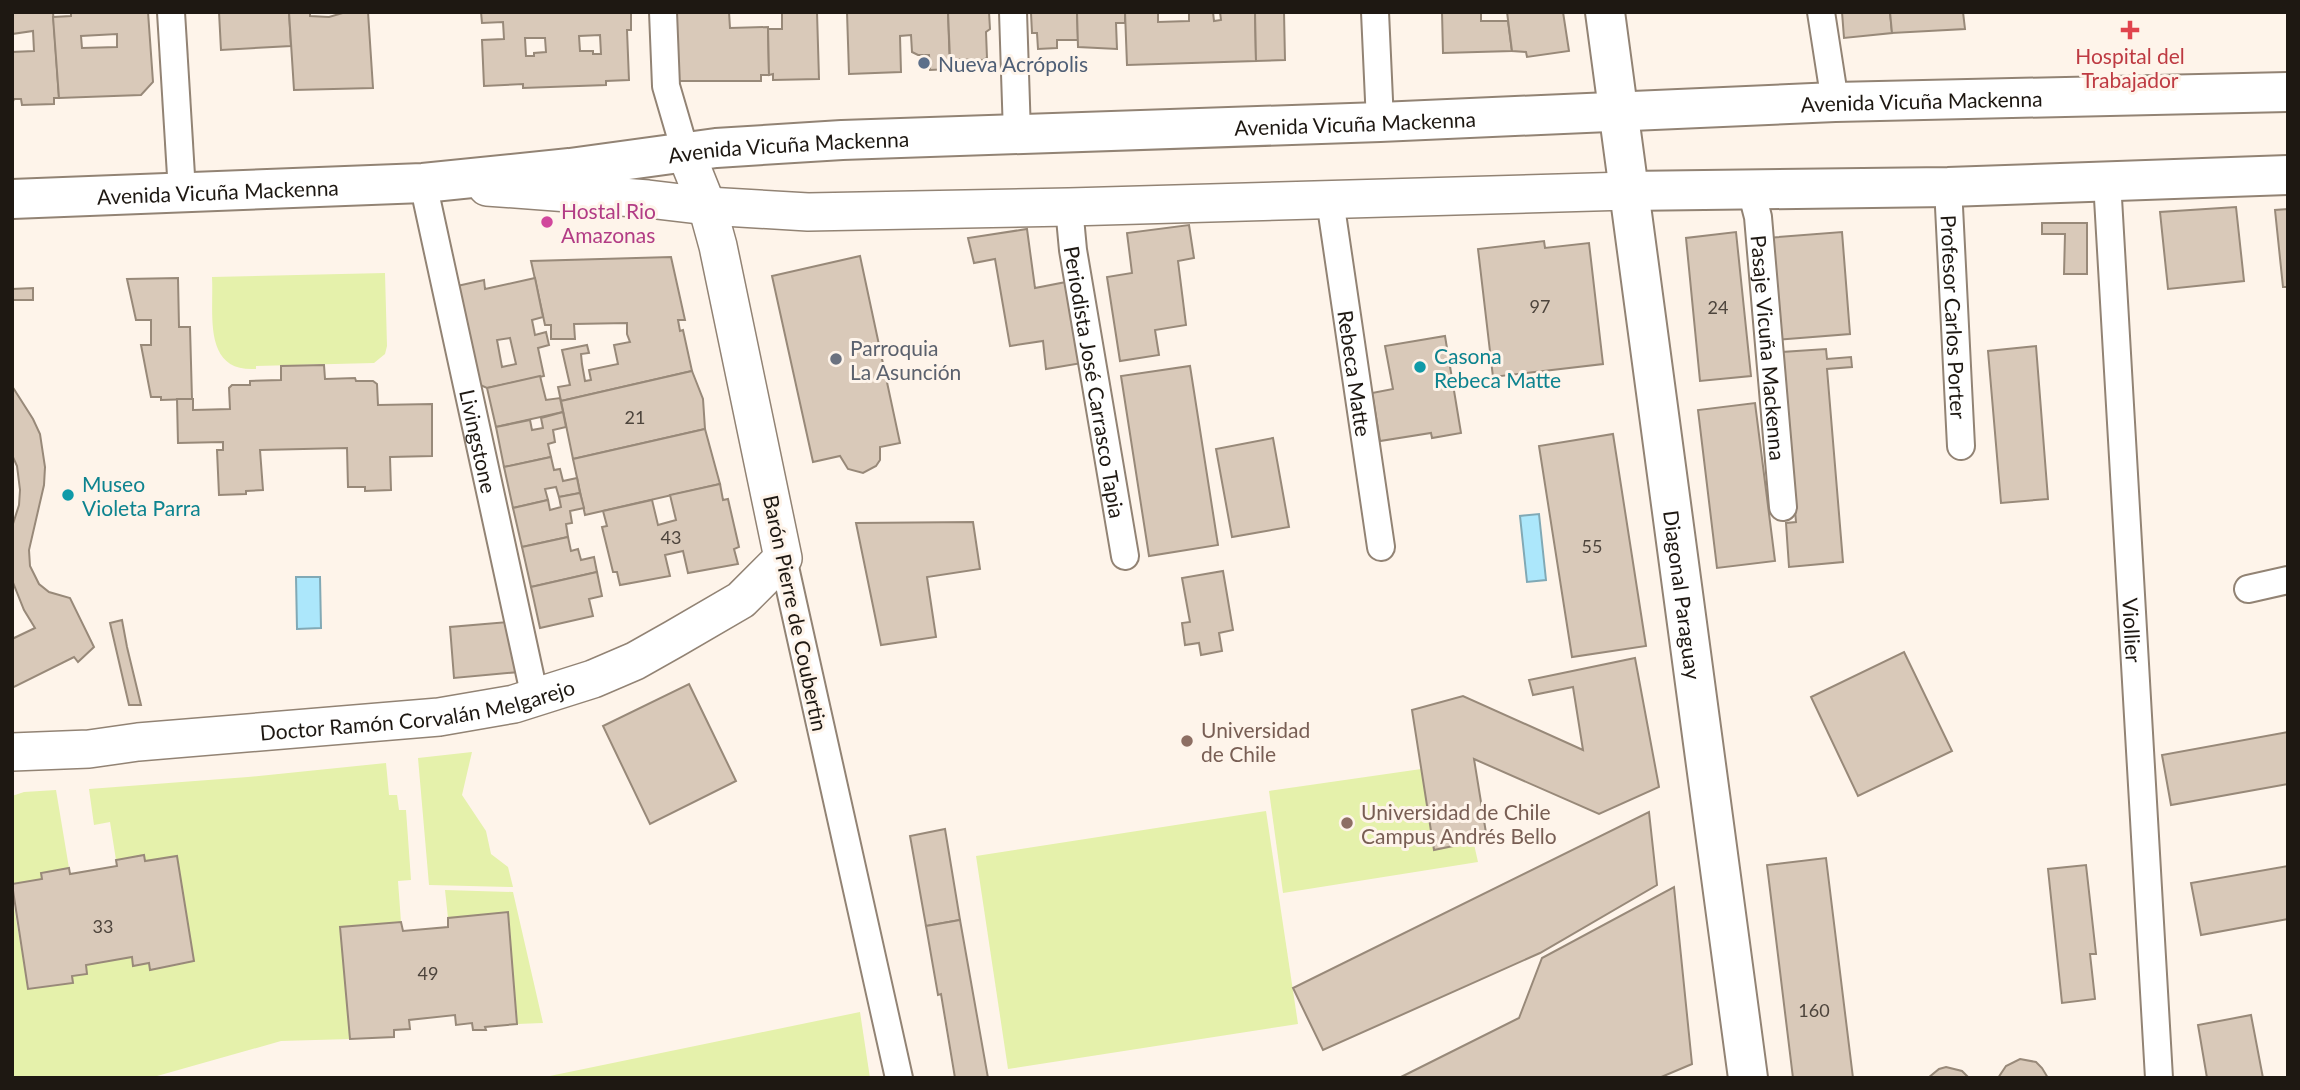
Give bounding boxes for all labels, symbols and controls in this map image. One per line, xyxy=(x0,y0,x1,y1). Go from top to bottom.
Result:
marker: Hospital del Trabajador xyxy=(2120,20,2140,40)
place label: Hospital del Trabajador xyxy=(2075,43,2185,92)
place label: Nueva Acrópolis xyxy=(938,51,1088,76)
marker: Nueva Acrópolis xyxy=(916,55,932,71)
street label: Avenida Vicuña Mackenna xyxy=(1800,85,2043,116)
street label: Avenida Vicuña Mackenna xyxy=(1234,105,1476,139)
street label: Avenida Vicuña Mackenna xyxy=(666,125,910,167)
street label: Avenida Vicuña Mackenna xyxy=(97,174,339,208)
place label: Hostal Rio Amazonas xyxy=(561,198,656,247)
marker: Hostal Rio Amazonas xyxy=(539,214,555,230)
street label: Profesor Carlos Porter xyxy=(1937,214,1972,420)
street label: Pasaje Vicuña Mackenna xyxy=(1747,234,1791,461)
street label: Periodista José Carrasco Tapia xyxy=(1060,244,1131,520)
house number: 97 xyxy=(1530,295,1550,317)
house number: 24 xyxy=(1708,296,1728,318)
street label: Rebeca Matte xyxy=(1334,308,1377,438)
place label: Parroquia La Asunción xyxy=(850,335,961,384)
place label: Casona Rebeca Matte xyxy=(1434,343,1561,392)
marker: Parroquia La Asunción xyxy=(828,351,844,367)
marker: Casona Rebeca Matte xyxy=(1412,359,1428,375)
street label: Livingstone xyxy=(456,387,503,495)
house number: 21 xyxy=(625,406,645,428)
place label: Museo Violeta Parra xyxy=(82,471,201,520)
marker: Museo Violeta Parra xyxy=(60,487,76,503)
street label: Barón Pierre de Coubertin xyxy=(759,493,833,733)
street label: Diagonal Paraguay xyxy=(1659,509,1707,681)
house number: 43 xyxy=(661,526,681,548)
house number: 55 xyxy=(1582,535,1602,557)
street label: Viollier xyxy=(2119,597,2147,664)
street label: Doctor Ramón Corvalán Melgarejo xyxy=(259,673,577,744)
place label: Universidad de Chile xyxy=(1201,717,1310,766)
marker: Universidad de Chile xyxy=(1179,733,1195,749)
place label: Universidad de Chile Campus Andrés Bello xyxy=(1361,799,1557,848)
marker: Universidad de Chile Campus Andrés Bello xyxy=(1339,815,1355,831)
house number: 33 xyxy=(93,915,113,937)
house number: 49 xyxy=(418,962,438,984)
house number: 160 xyxy=(1798,999,1830,1021)

